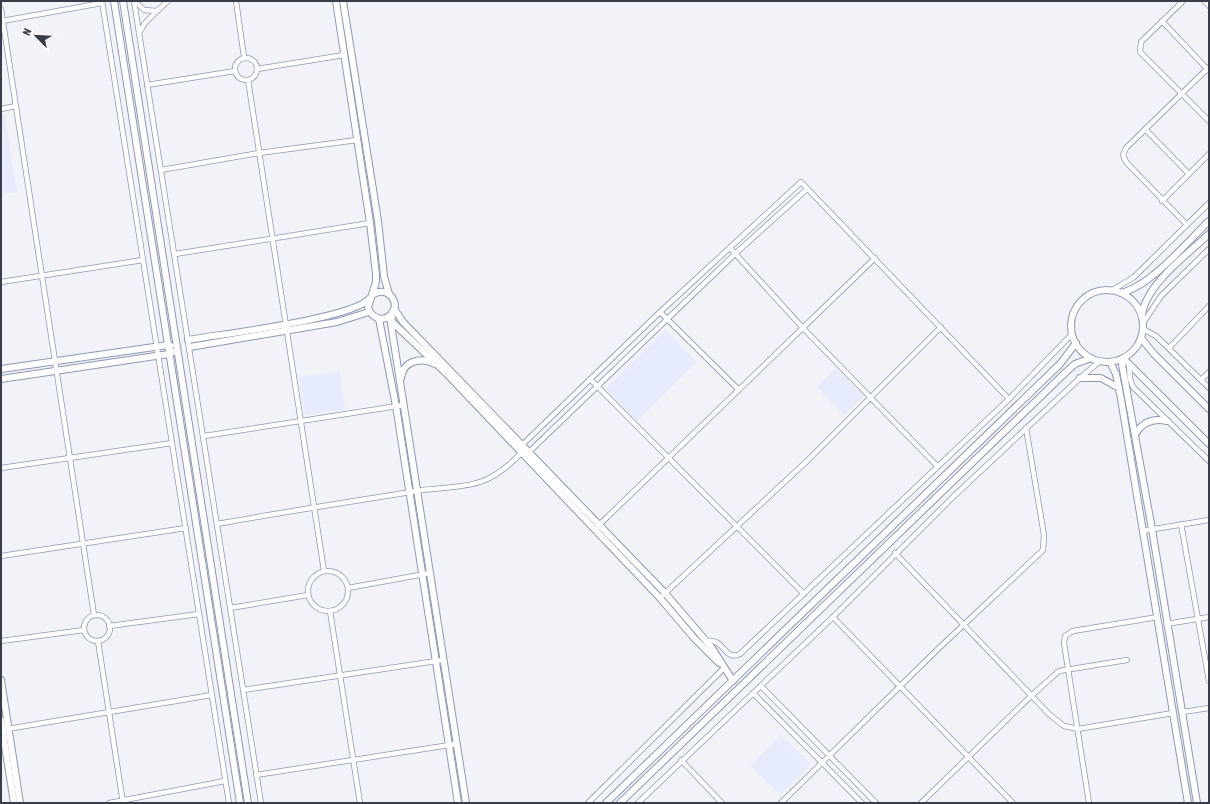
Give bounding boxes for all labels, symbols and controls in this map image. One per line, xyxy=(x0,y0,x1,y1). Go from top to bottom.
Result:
north arrow xyxy=(16,16,56,56)
text: N xyxy=(20,27,34,37)

